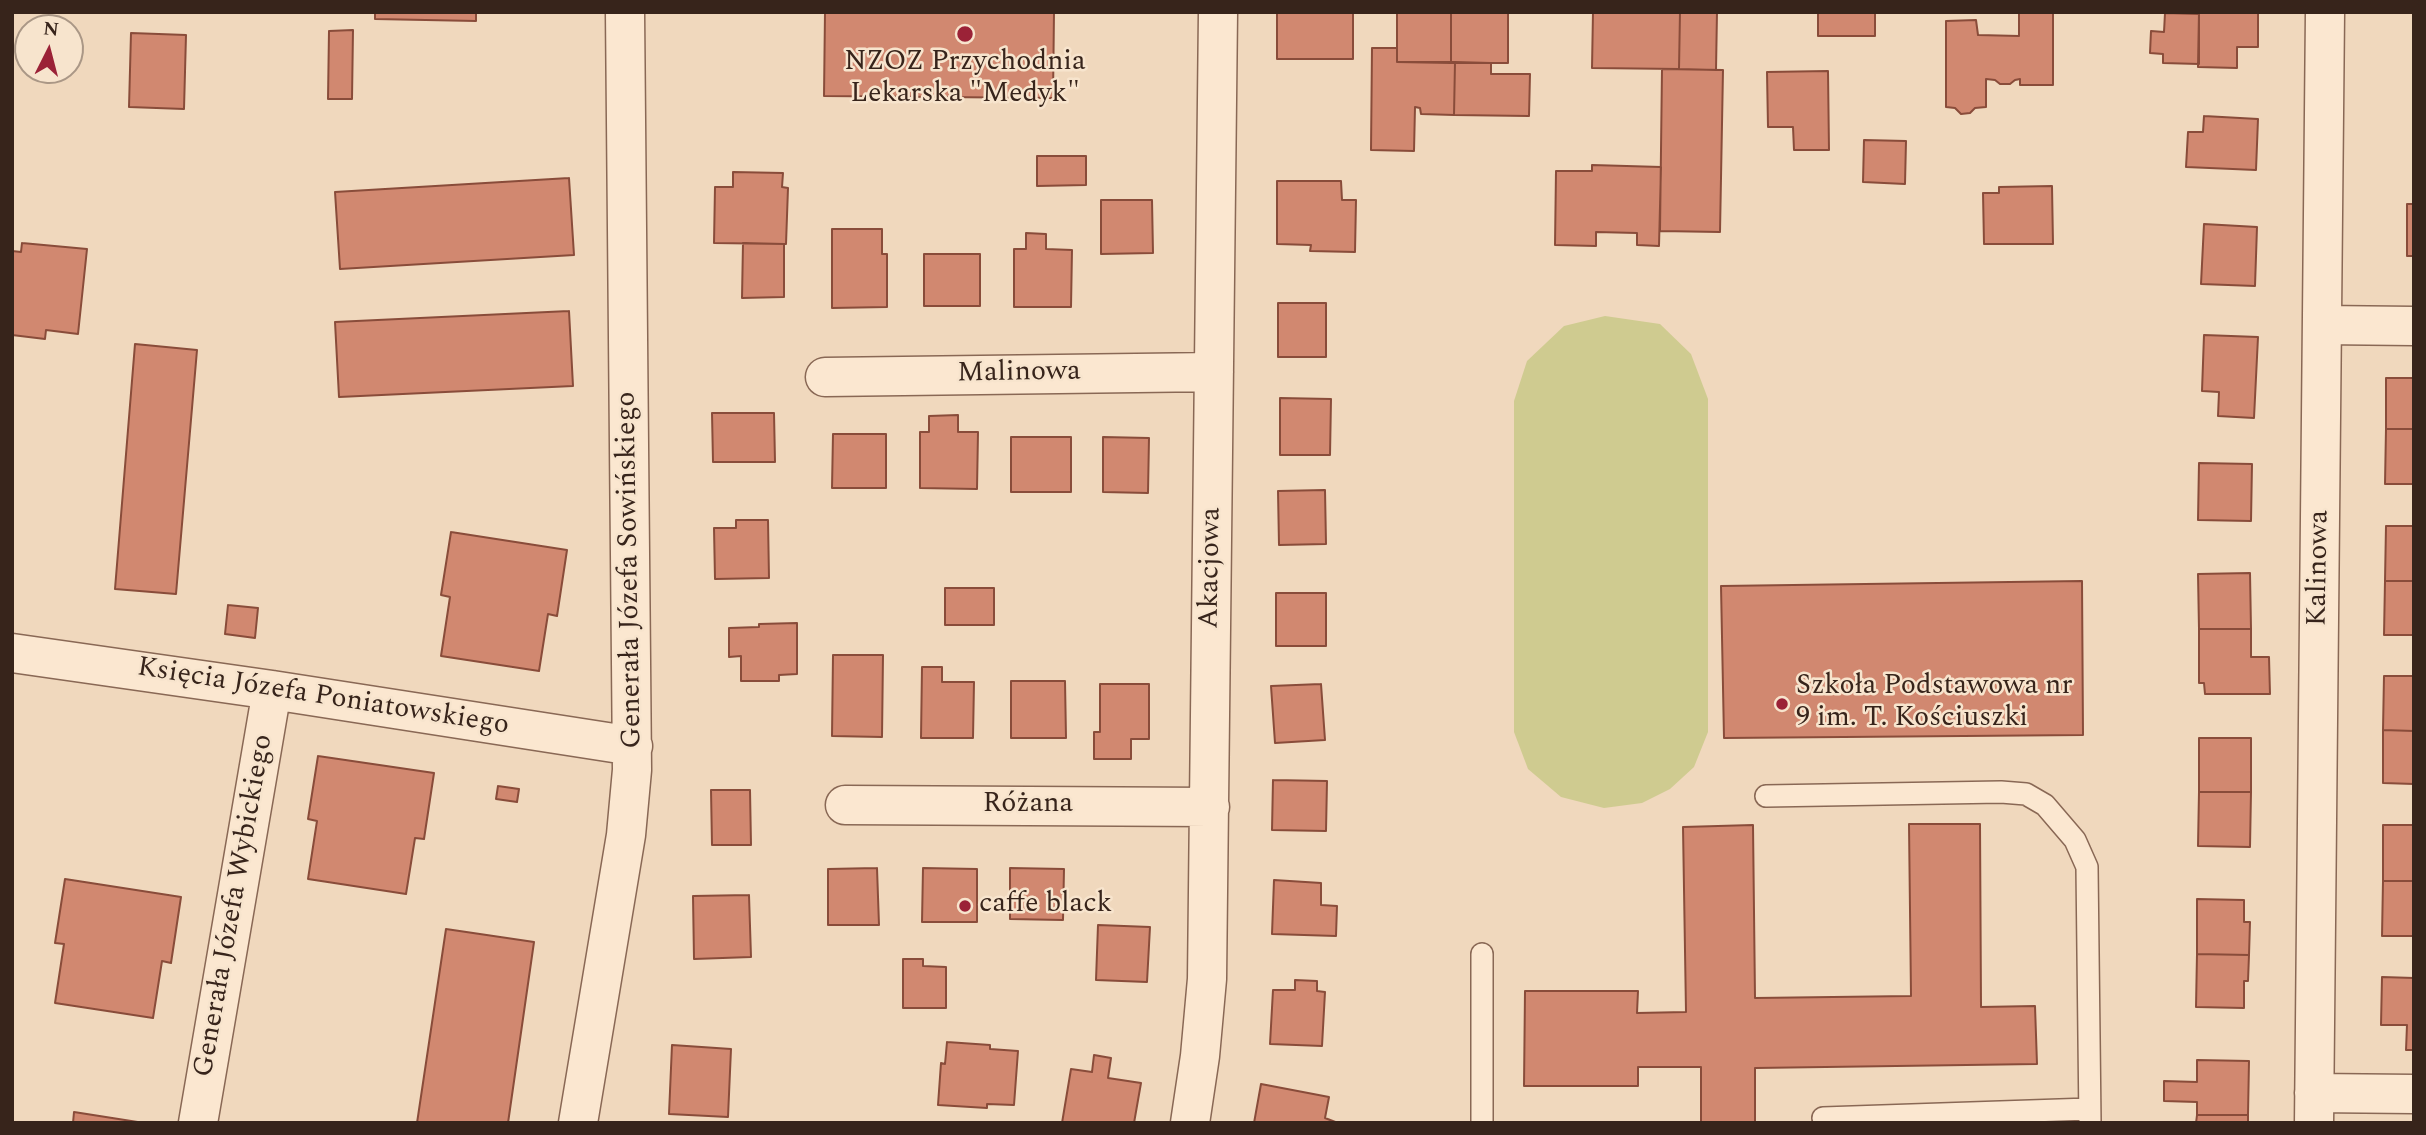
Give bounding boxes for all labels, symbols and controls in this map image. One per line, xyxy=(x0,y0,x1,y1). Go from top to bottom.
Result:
north arrow xyxy=(14,14,84,84)
text: N xyxy=(42,14,60,45)
marker: NZOZ Przychodnia Lekarska "Medyk" xyxy=(955,24,975,44)
place label: NZOZ Przychodnia Lekarska "Medyk" xyxy=(844,47,1086,113)
street label: Malinowa xyxy=(957,356,1081,392)
street label: Generała Józefa Sowińskiego xyxy=(611,391,651,749)
street label: Akacjowa xyxy=(1194,507,1230,629)
street label: Kalinowa xyxy=(2302,510,2338,626)
street label: Księcia Józefa Poniatowskiego xyxy=(135,652,511,744)
place label: Szkoła Podstawowa nr 9 im. T. Kościuszki xyxy=(1796,671,2072,737)
marker: Szkoła Podstawowa nr 9 im. T. Kościuszki xyxy=(1774,696,1790,712)
street label: Generała Józefa Wybickiego xyxy=(188,732,282,1080)
street label: Różana xyxy=(983,789,1073,823)
place label: caffe black xyxy=(979,889,1112,923)
marker: caffe black xyxy=(957,898,973,914)

